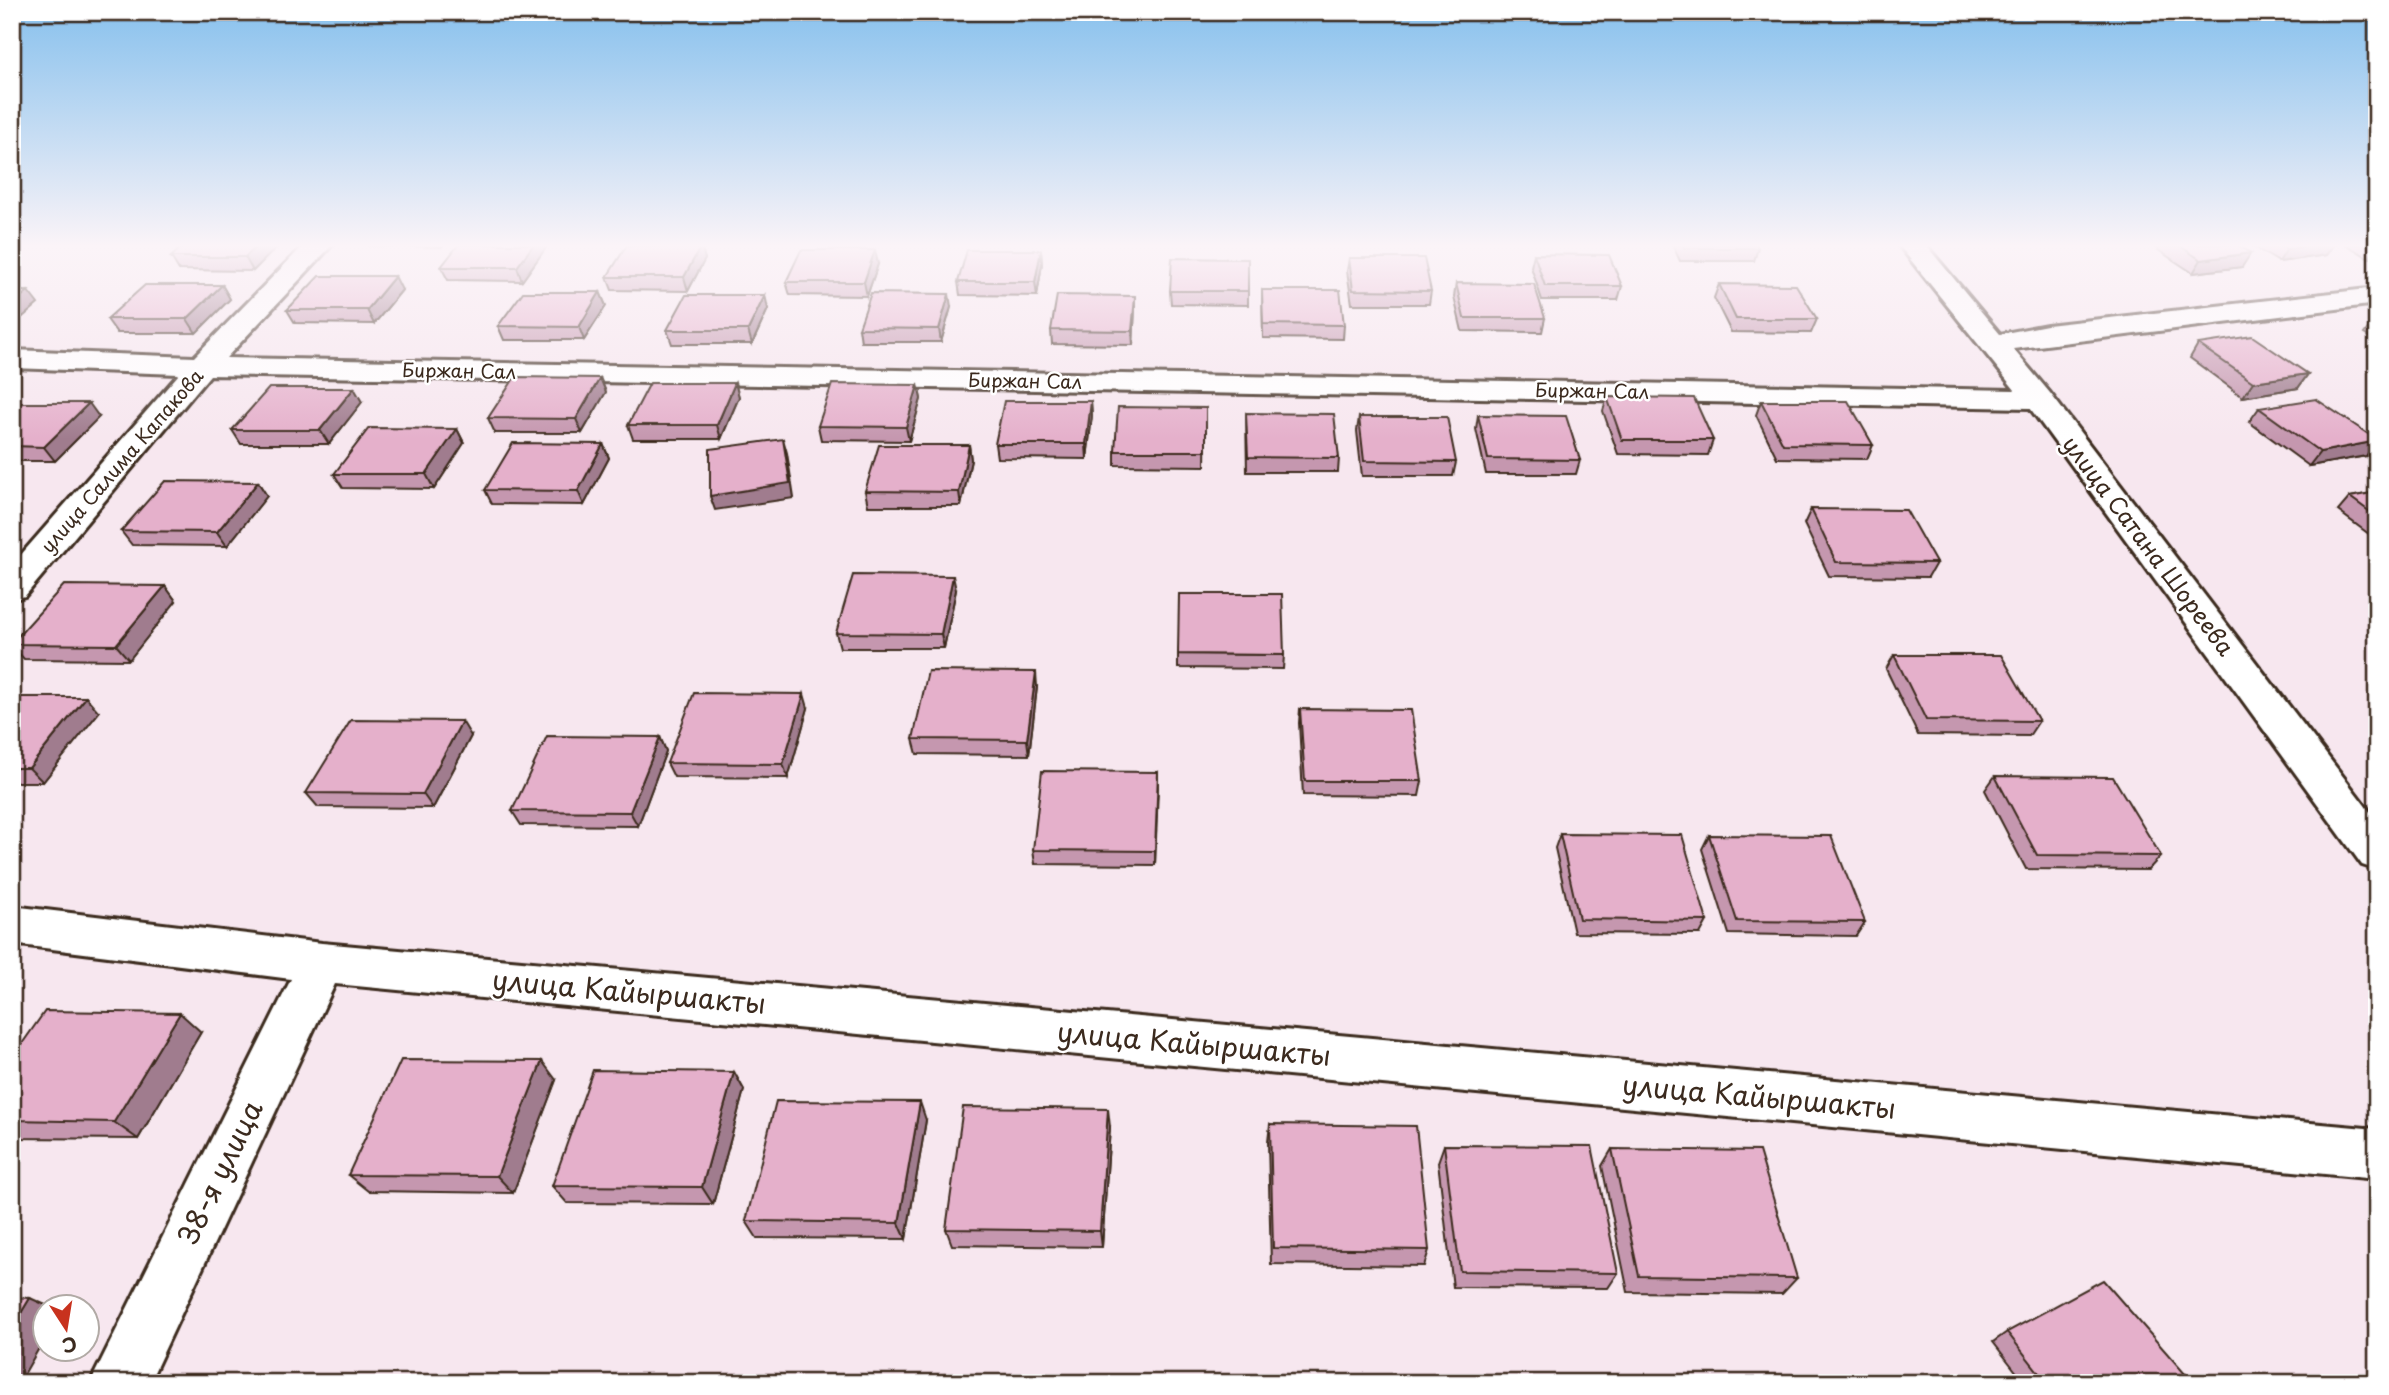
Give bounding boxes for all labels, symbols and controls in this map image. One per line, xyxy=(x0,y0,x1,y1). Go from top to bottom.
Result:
street label: Биржан Сал xyxy=(402,355,516,385)
street label: улица Салима Капакова xyxy=(33,362,209,558)
street label: Биржан Сал xyxy=(968,365,1082,395)
street label: Биржан Сал xyxy=(1535,375,1649,405)
street label: улица Сатана Шореева xyxy=(2055,428,2244,663)
street label: улица Кайыршакты xyxy=(490,957,768,1024)
street label: улица Кайыршакты xyxy=(1055,1009,1333,1076)
street label: улица Кайыршакты xyxy=(1620,1062,1898,1129)
street label: 38-я улица xyxy=(165,1092,273,1252)
north arrow xyxy=(32,1294,102,1364)
text: С xyxy=(60,1330,80,1361)

